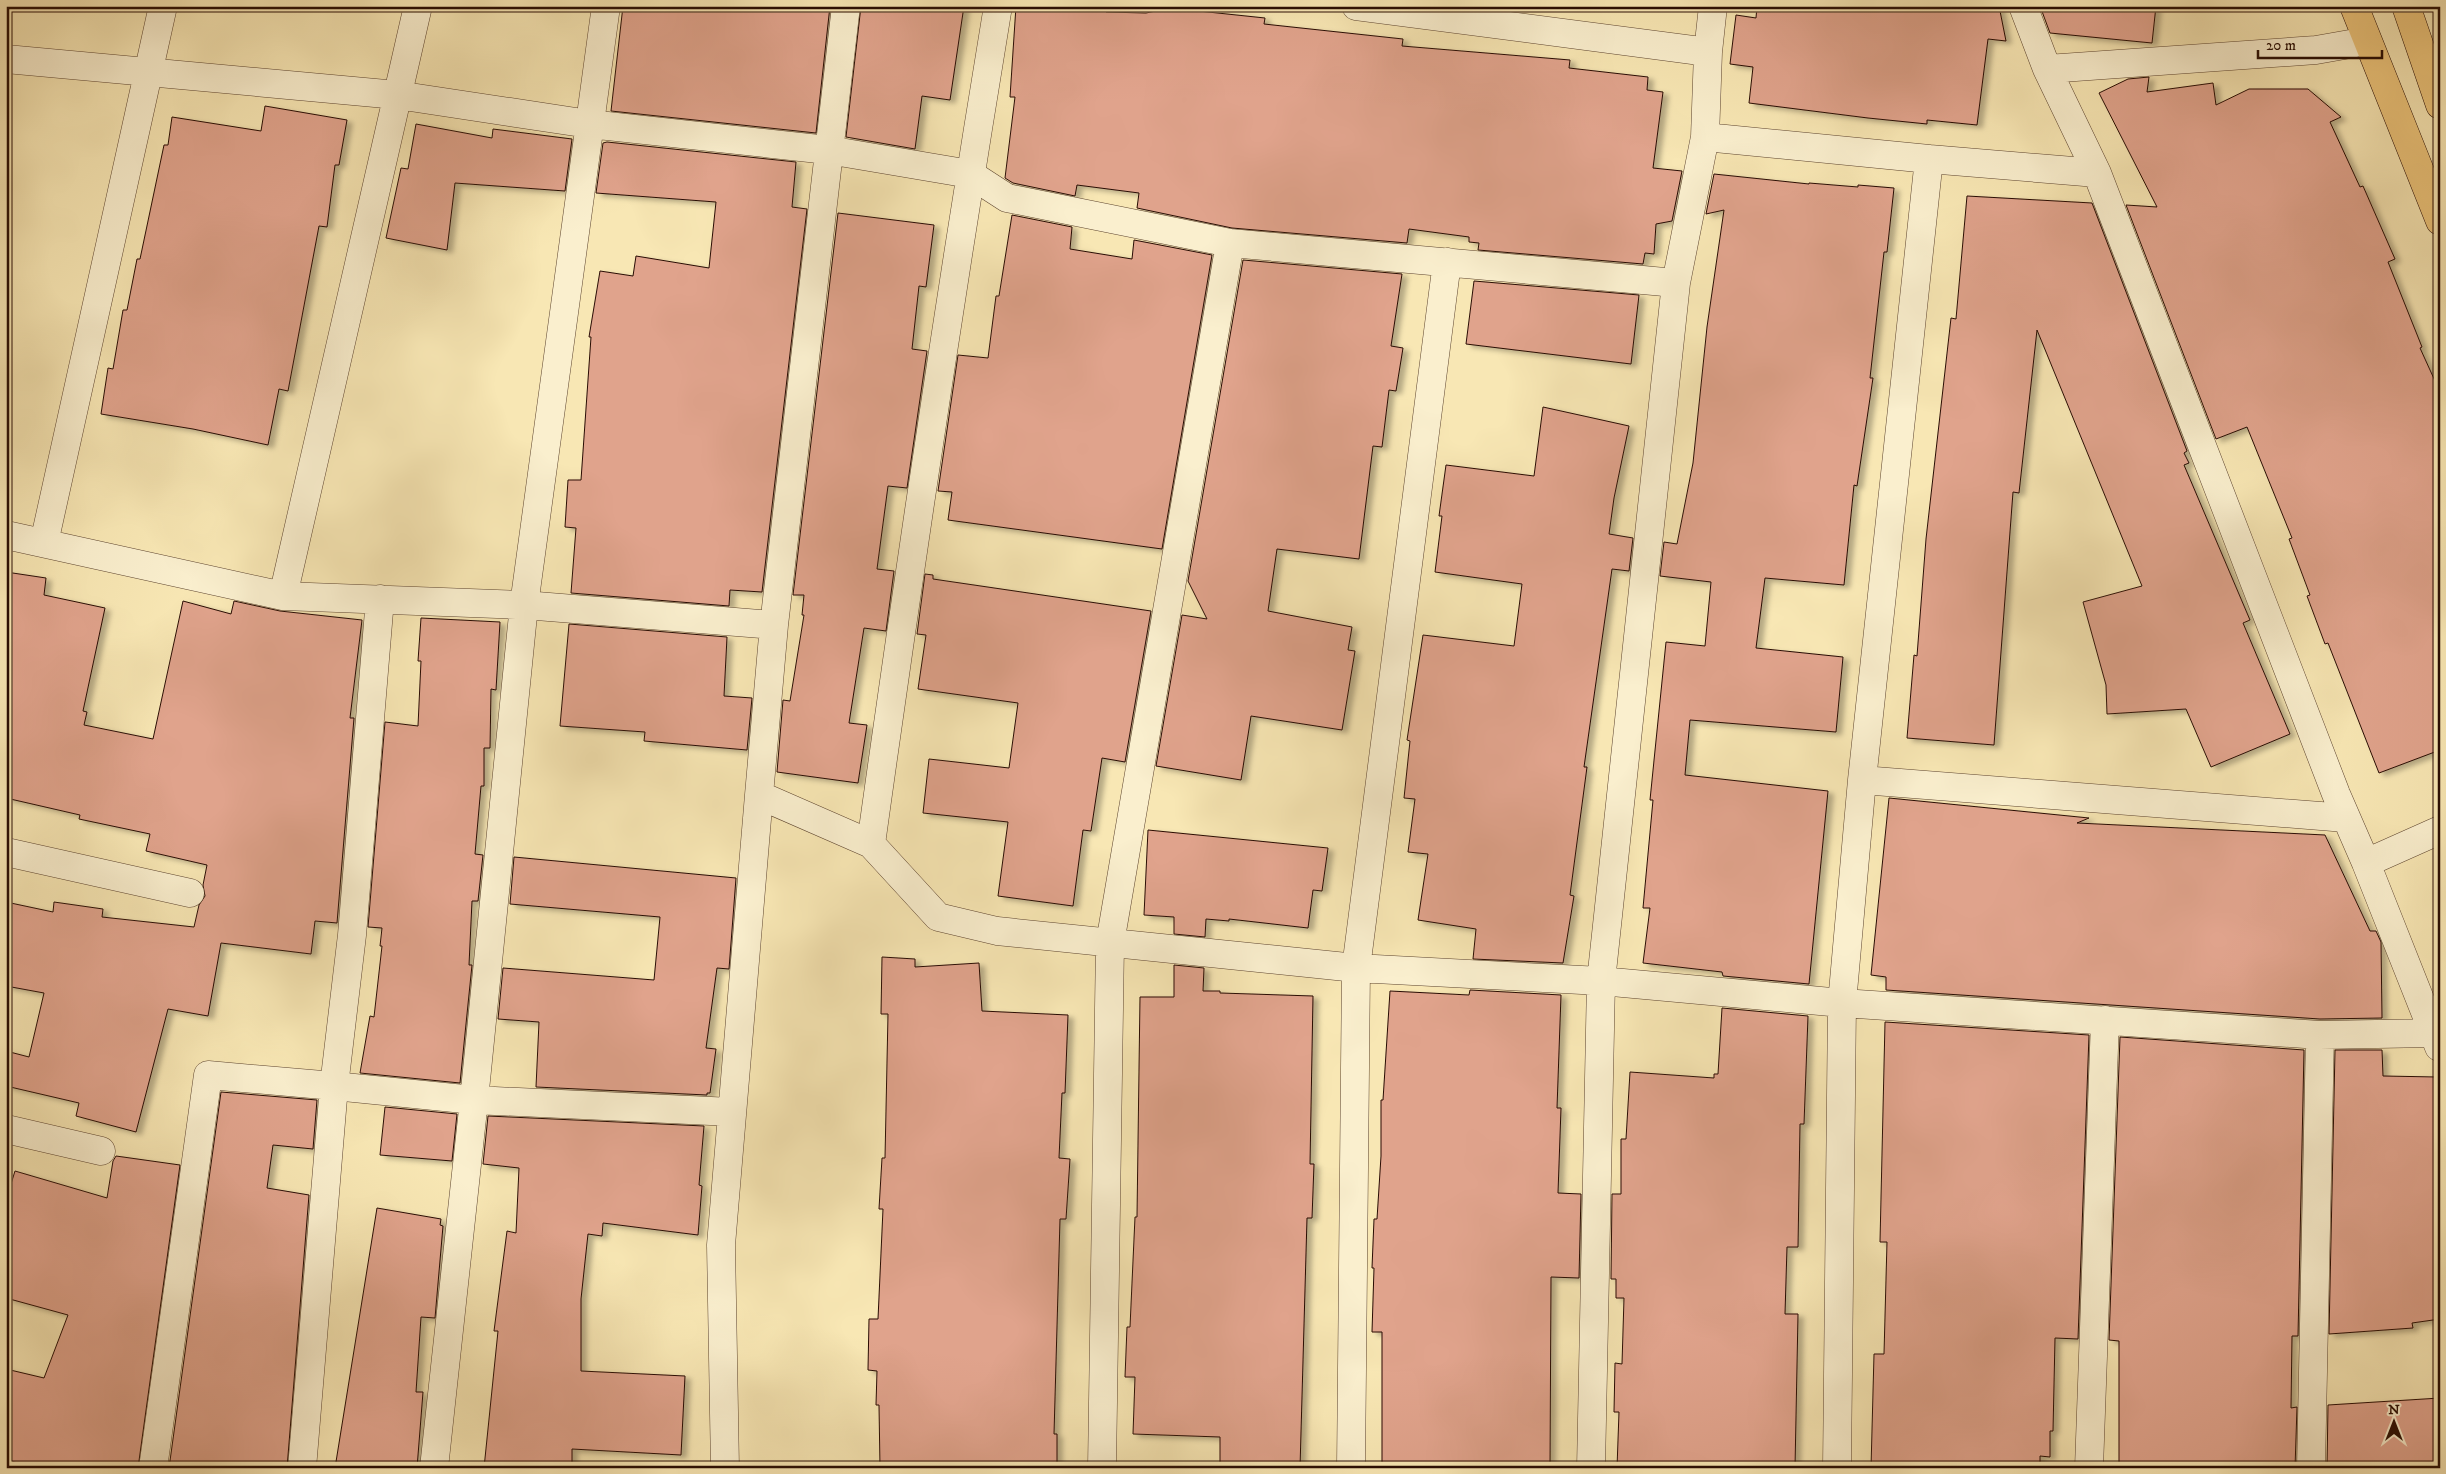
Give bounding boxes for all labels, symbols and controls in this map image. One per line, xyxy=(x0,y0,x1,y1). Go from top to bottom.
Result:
scale bar xyxy=(2258,28,2382,60)
text: 20 m xyxy=(2266,36,2296,55)
north arrow xyxy=(2368,1396,2418,1446)
text: N xyxy=(2388,1401,2400,1419)

